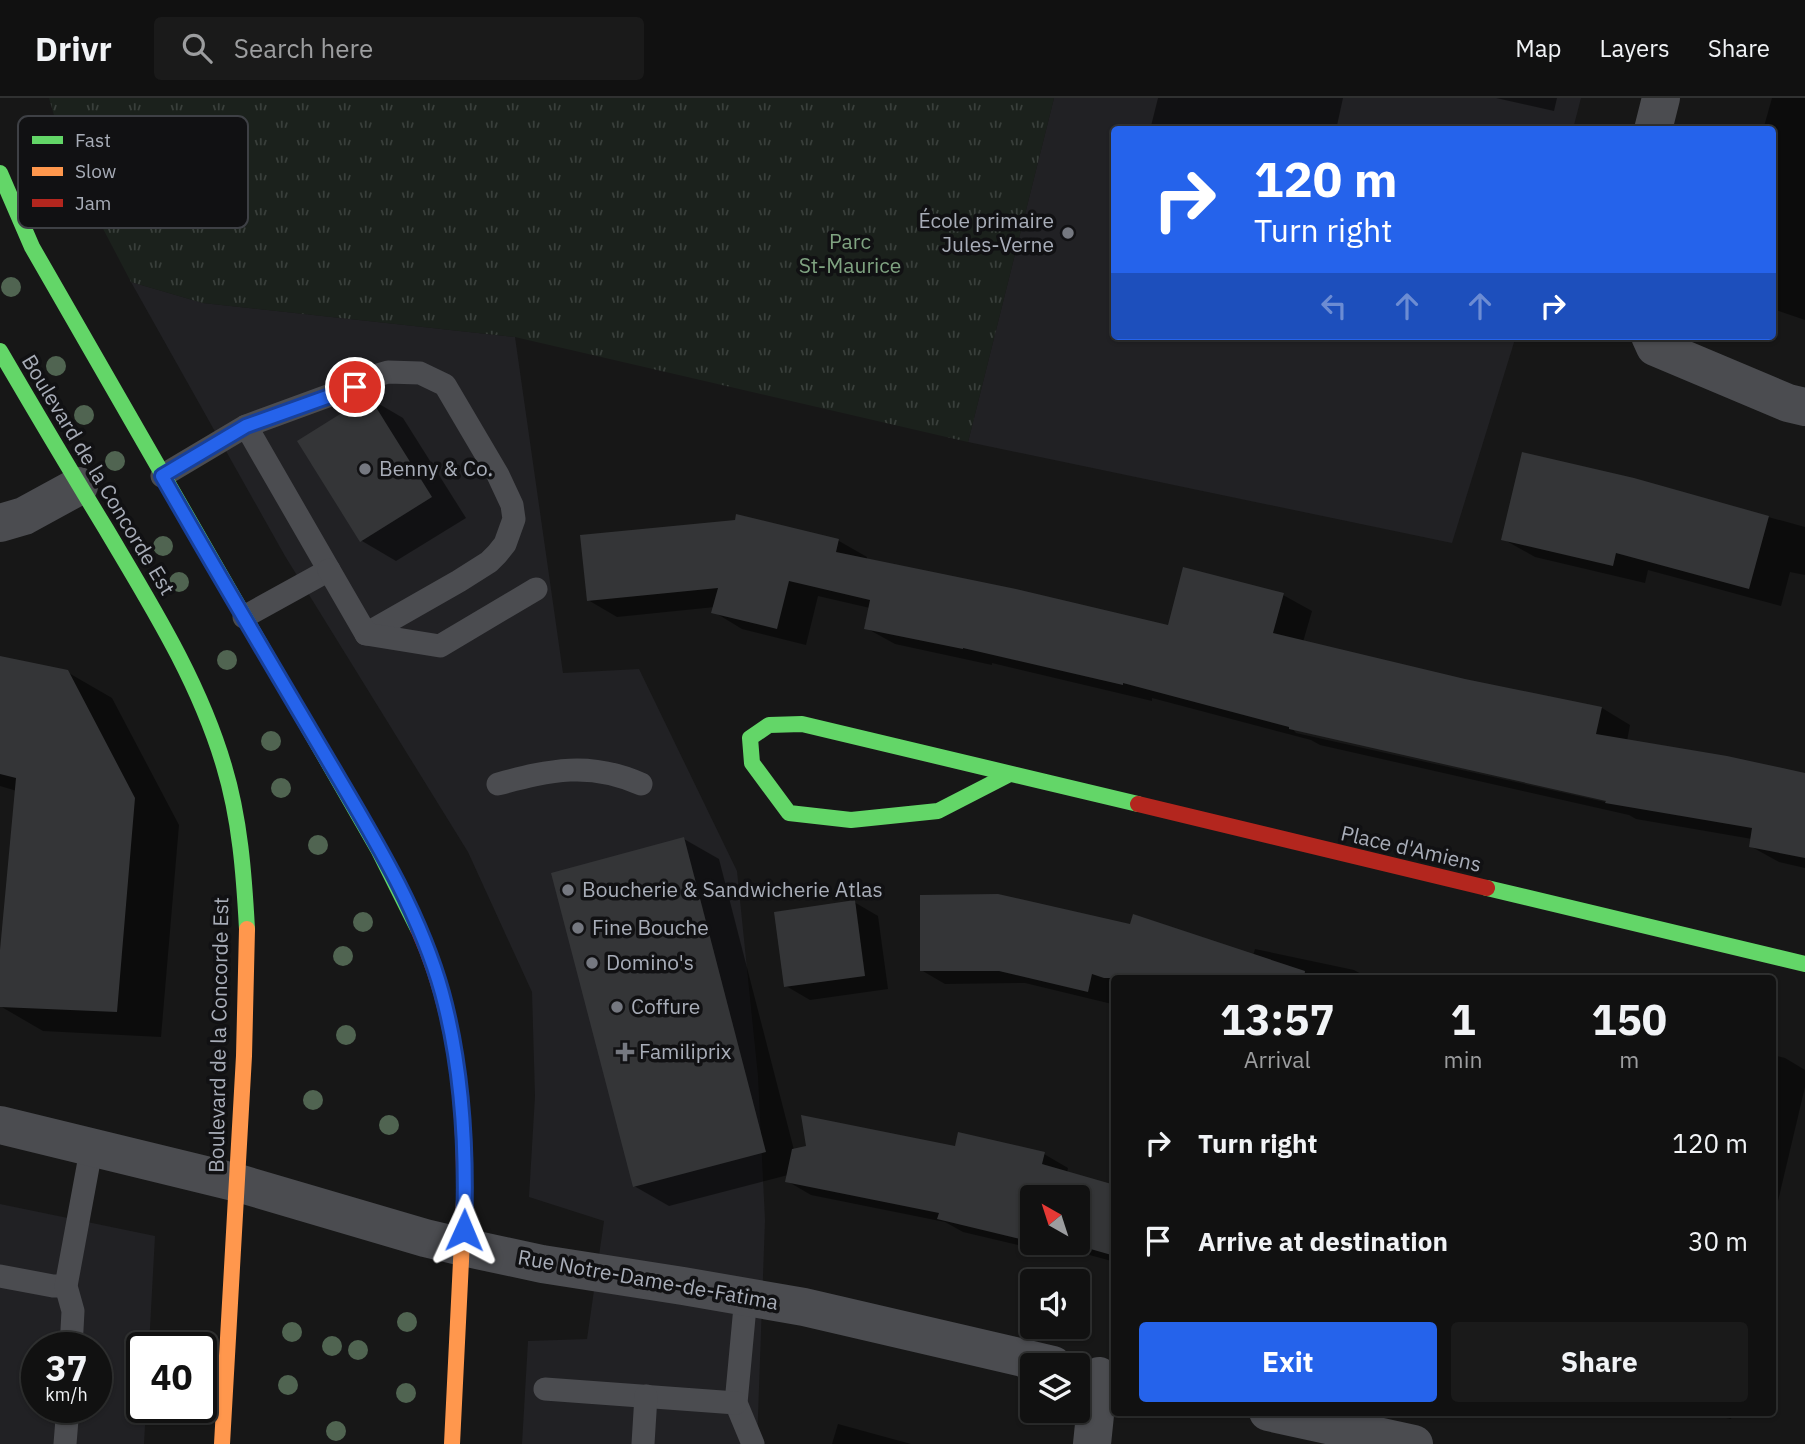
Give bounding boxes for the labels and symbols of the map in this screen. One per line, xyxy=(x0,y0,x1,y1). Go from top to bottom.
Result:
legend xyxy=(18,116,248,228)
text: Fast xyxy=(75,128,111,152)
text: Slow xyxy=(75,159,116,183)
text: Jam xyxy=(75,191,111,215)
place label: École primaire Jules-Verne xyxy=(919,206,1054,258)
marker: École primaire Jules-Verne xyxy=(1060,225,1076,241)
park label: Parc St-Maurice xyxy=(799,227,901,279)
street label: Boulevard de la Concorde Est xyxy=(16,349,182,600)
pin xyxy=(325,357,385,417)
place label: Benny & Co. xyxy=(379,454,493,482)
marker: Benny & Co. xyxy=(357,461,373,477)
street label: Place d'Amiens xyxy=(1338,818,1484,878)
place label: Boucherie & Sandwicherie Atlas xyxy=(582,875,883,903)
marker: Boucherie & Sandwicherie Atlas xyxy=(560,882,576,898)
street label: Boulevard de la Concorde Est xyxy=(202,897,234,1173)
place label: Fine Bouche xyxy=(592,913,709,941)
marker: Fine Bouche xyxy=(570,920,586,936)
place label: Domino's xyxy=(606,948,694,976)
marker: Domino's xyxy=(584,955,600,971)
place label: Coffure xyxy=(631,992,700,1020)
marker: Coffure xyxy=(609,999,625,1015)
place label: Familiprix xyxy=(639,1037,732,1065)
marker: Familiprix xyxy=(617,1044,633,1060)
north arrow xyxy=(1020,1185,1090,1255)
position arrow xyxy=(427,1193,501,1267)
street label: Rue Notre-Dame-de-Fatima xyxy=(516,1242,781,1316)
speed limit sign: 40 xyxy=(126,1332,217,1423)

